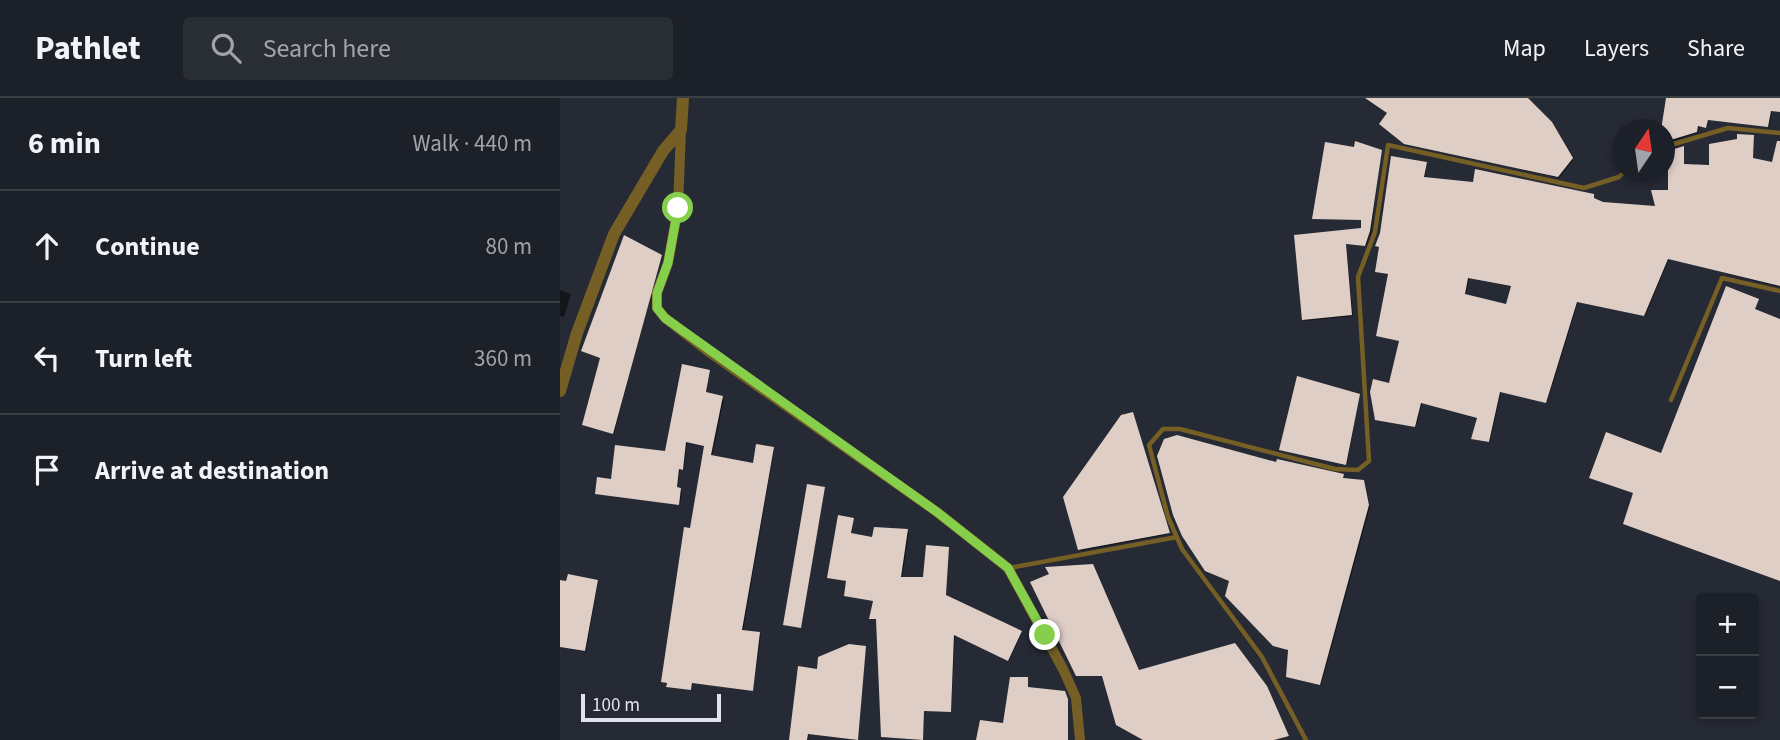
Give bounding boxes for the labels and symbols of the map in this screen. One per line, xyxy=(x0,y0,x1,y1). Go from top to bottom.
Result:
north arrow xyxy=(1612,119,1675,182)
route start xyxy=(662,192,693,223)
route end xyxy=(1029,619,1060,650)
scale bar xyxy=(581,691,721,723)

